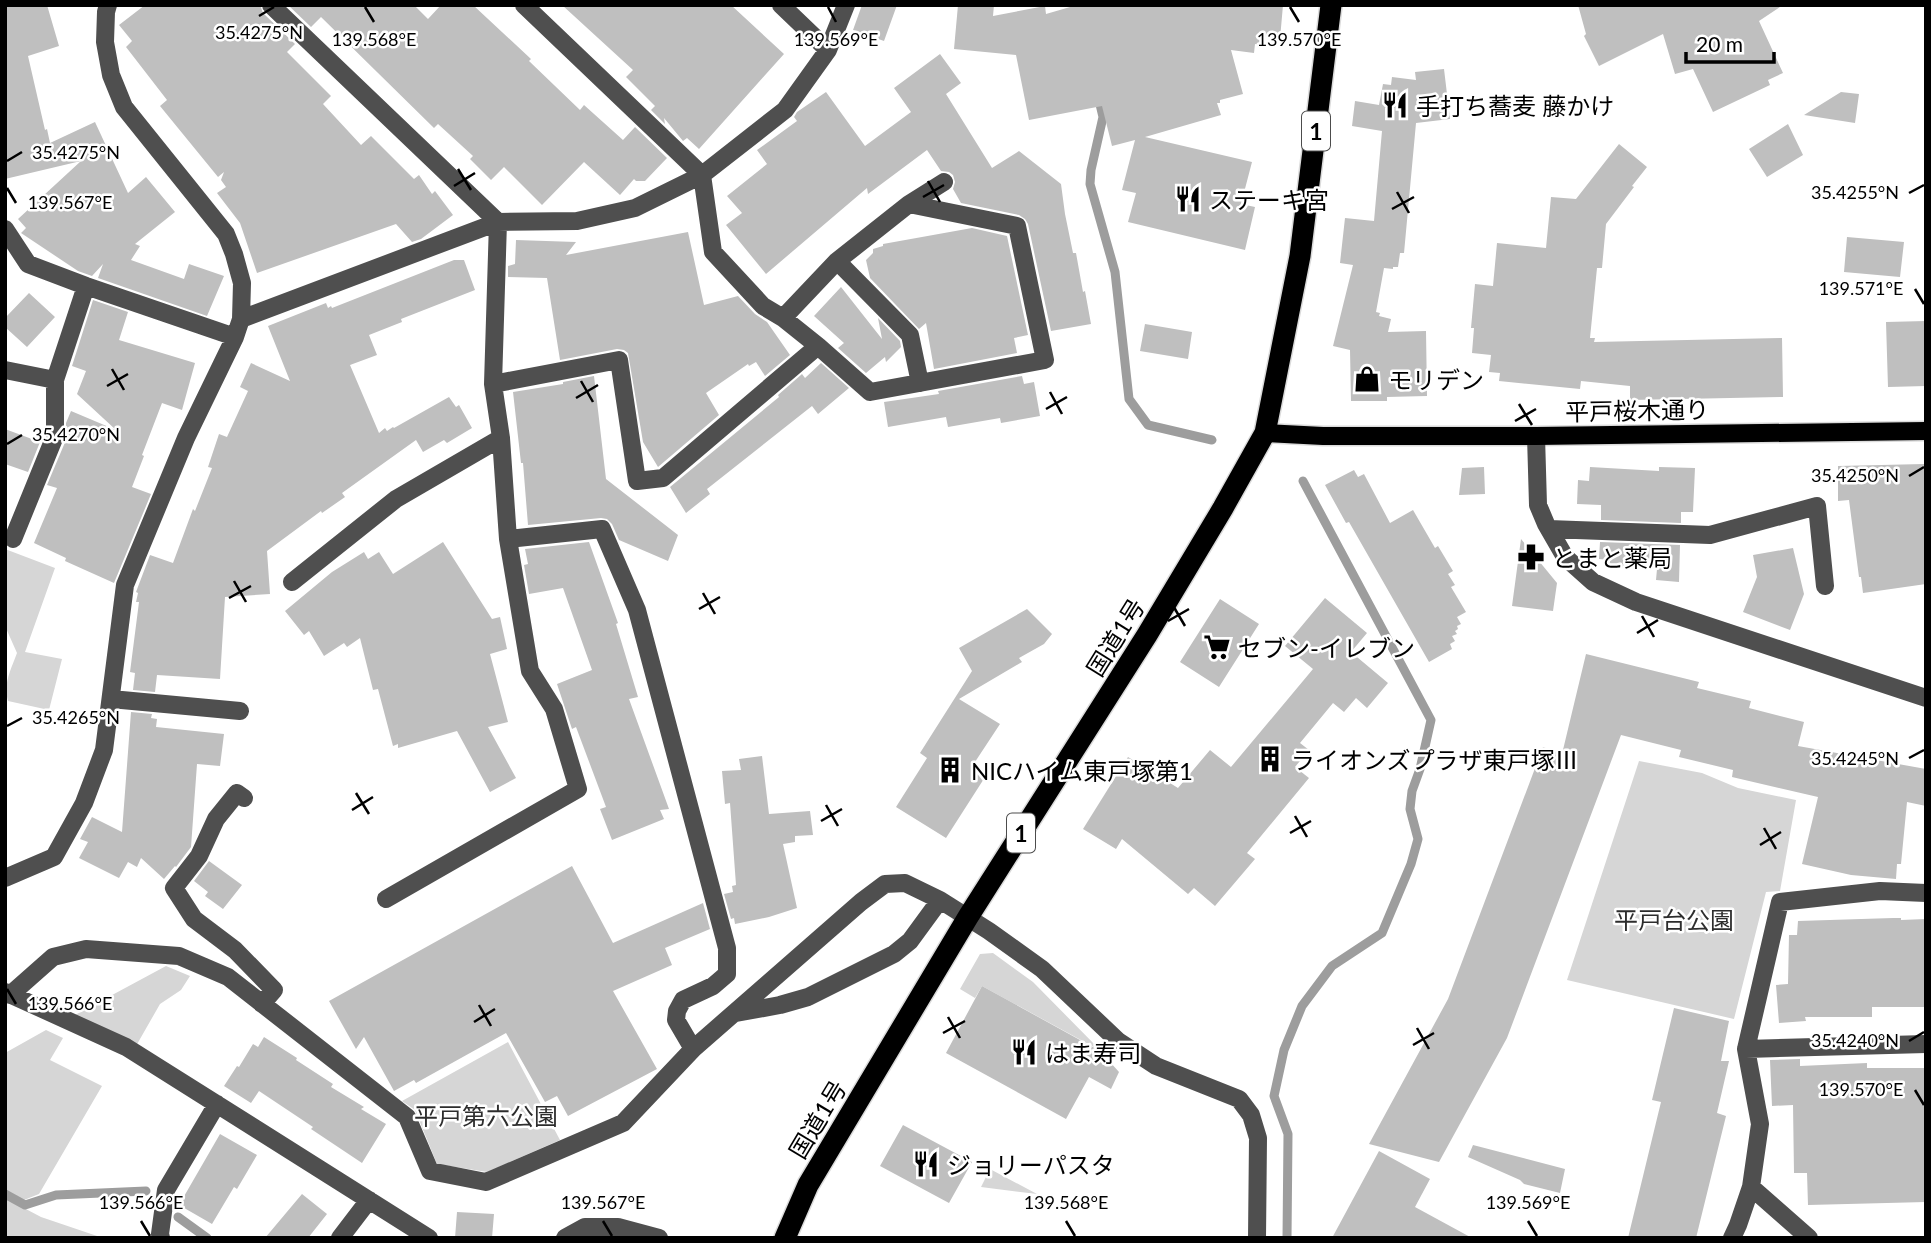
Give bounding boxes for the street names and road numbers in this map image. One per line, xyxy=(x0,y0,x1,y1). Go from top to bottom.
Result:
road number: 1 xyxy=(1302,112,1330,150)
street label: 平戸桜木通り xyxy=(1565,394,1709,426)
street label: 国道1号 xyxy=(1080,593,1150,681)
road number: 1 xyxy=(1007,814,1035,852)
street label: 国道1号 xyxy=(782,1075,852,1163)

